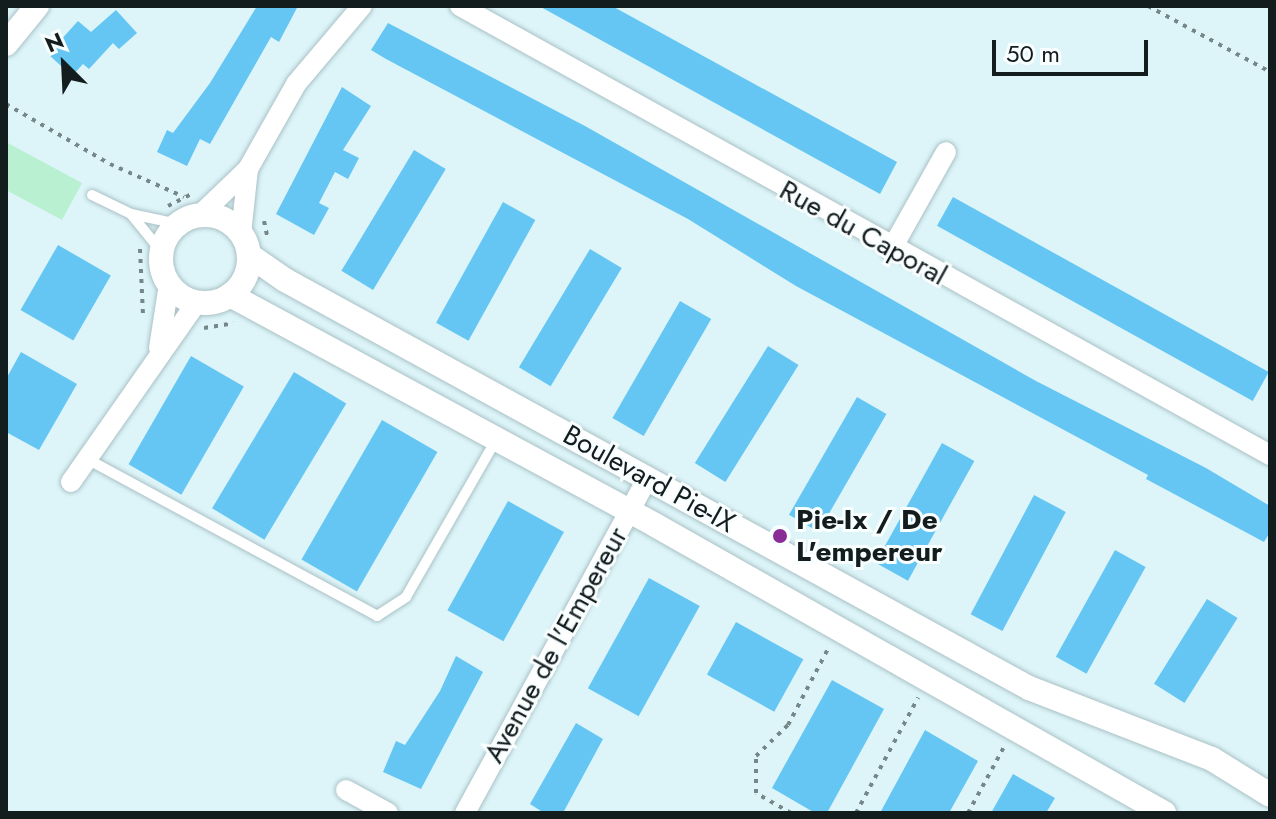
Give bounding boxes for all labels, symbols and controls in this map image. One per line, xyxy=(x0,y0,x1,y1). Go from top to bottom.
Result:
north arrow xyxy=(24,24,104,104)
text: N xyxy=(40,24,69,60)
scale bar xyxy=(996,24,1152,74)
text: 50 m xyxy=(1006,36,1060,71)
street label: Rue du Caporal xyxy=(774,173,952,293)
street label: Boulevard Pie-IX xyxy=(557,418,741,540)
place label: Pie-Ix / De L'empereur xyxy=(796,503,943,569)
street label: Avenue de l'Empereur xyxy=(477,521,635,769)
marker: Pie-Ix / De L'empereur xyxy=(771,527,789,545)

